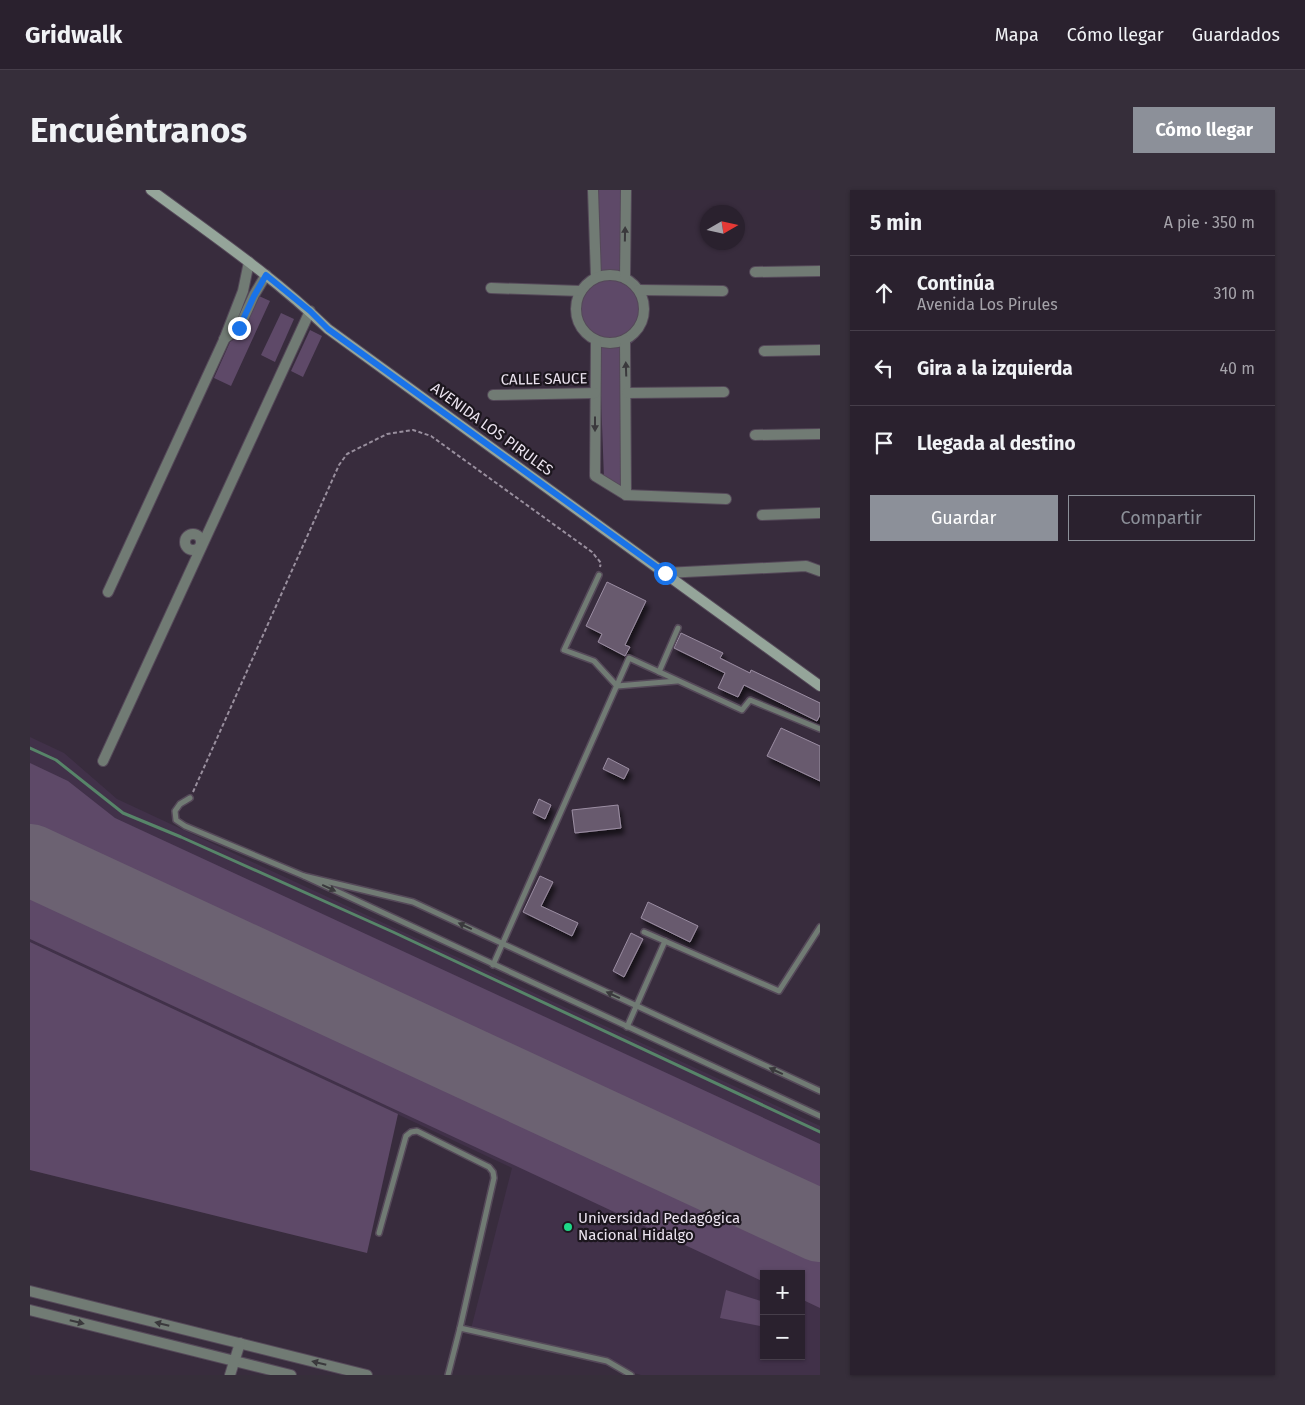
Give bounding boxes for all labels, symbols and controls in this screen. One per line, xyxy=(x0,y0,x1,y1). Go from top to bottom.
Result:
text: Gridwalk xyxy=(25,21,122,49)
text: Mapa xyxy=(995,24,1039,46)
text: Cómo llegar xyxy=(1067,24,1164,46)
text: Guardados xyxy=(1192,24,1280,46)
button: Cómo llegar xyxy=(1133,107,1275,153)
text: Encuéntranos xyxy=(30,109,247,151)
north arrow xyxy=(700,205,745,250)
text: 5 min xyxy=(870,210,922,236)
text: A pie · 350 m xyxy=(1164,213,1255,232)
one-way arrow xyxy=(622,226,630,242)
text: Continúa xyxy=(917,272,995,295)
icon: ahead xyxy=(870,279,898,307)
text: 310 m xyxy=(1214,284,1255,303)
text: Avenida Los Pirules xyxy=(917,295,1058,314)
route end xyxy=(228,317,251,340)
icon: left xyxy=(870,354,898,382)
text: Gira a la izquierda xyxy=(917,357,1073,380)
text: 40 m xyxy=(1220,359,1255,378)
one-way arrow xyxy=(622,361,630,377)
street label: CALLE SAUCE xyxy=(500,369,588,389)
street label: AVENIDA LOS PIRULES xyxy=(427,379,557,479)
one-way arrow xyxy=(591,416,599,432)
icon: arrive xyxy=(870,429,898,457)
text: Llegada al destino xyxy=(917,432,1076,455)
button: Guardar xyxy=(870,495,1058,541)
button: Compartir xyxy=(1068,495,1255,541)
route start xyxy=(654,562,677,585)
one-way arrow xyxy=(322,884,336,892)
one-way arrow xyxy=(458,922,472,930)
one-way arrow xyxy=(605,990,620,999)
one-way arrow xyxy=(769,1066,783,1074)
place label: Universidad Pedagógica Nacional Hidalgo xyxy=(578,1209,740,1244)
marker: Universidad Pedagógica Nacional Hidalgo xyxy=(562,1221,574,1233)
map controls xyxy=(760,1270,805,1360)
button: + xyxy=(760,1270,805,1315)
button: − xyxy=(760,1315,805,1360)
one-way arrow xyxy=(70,1318,85,1326)
one-way arrow xyxy=(154,1320,169,1328)
one-way arrow xyxy=(312,1359,327,1367)

